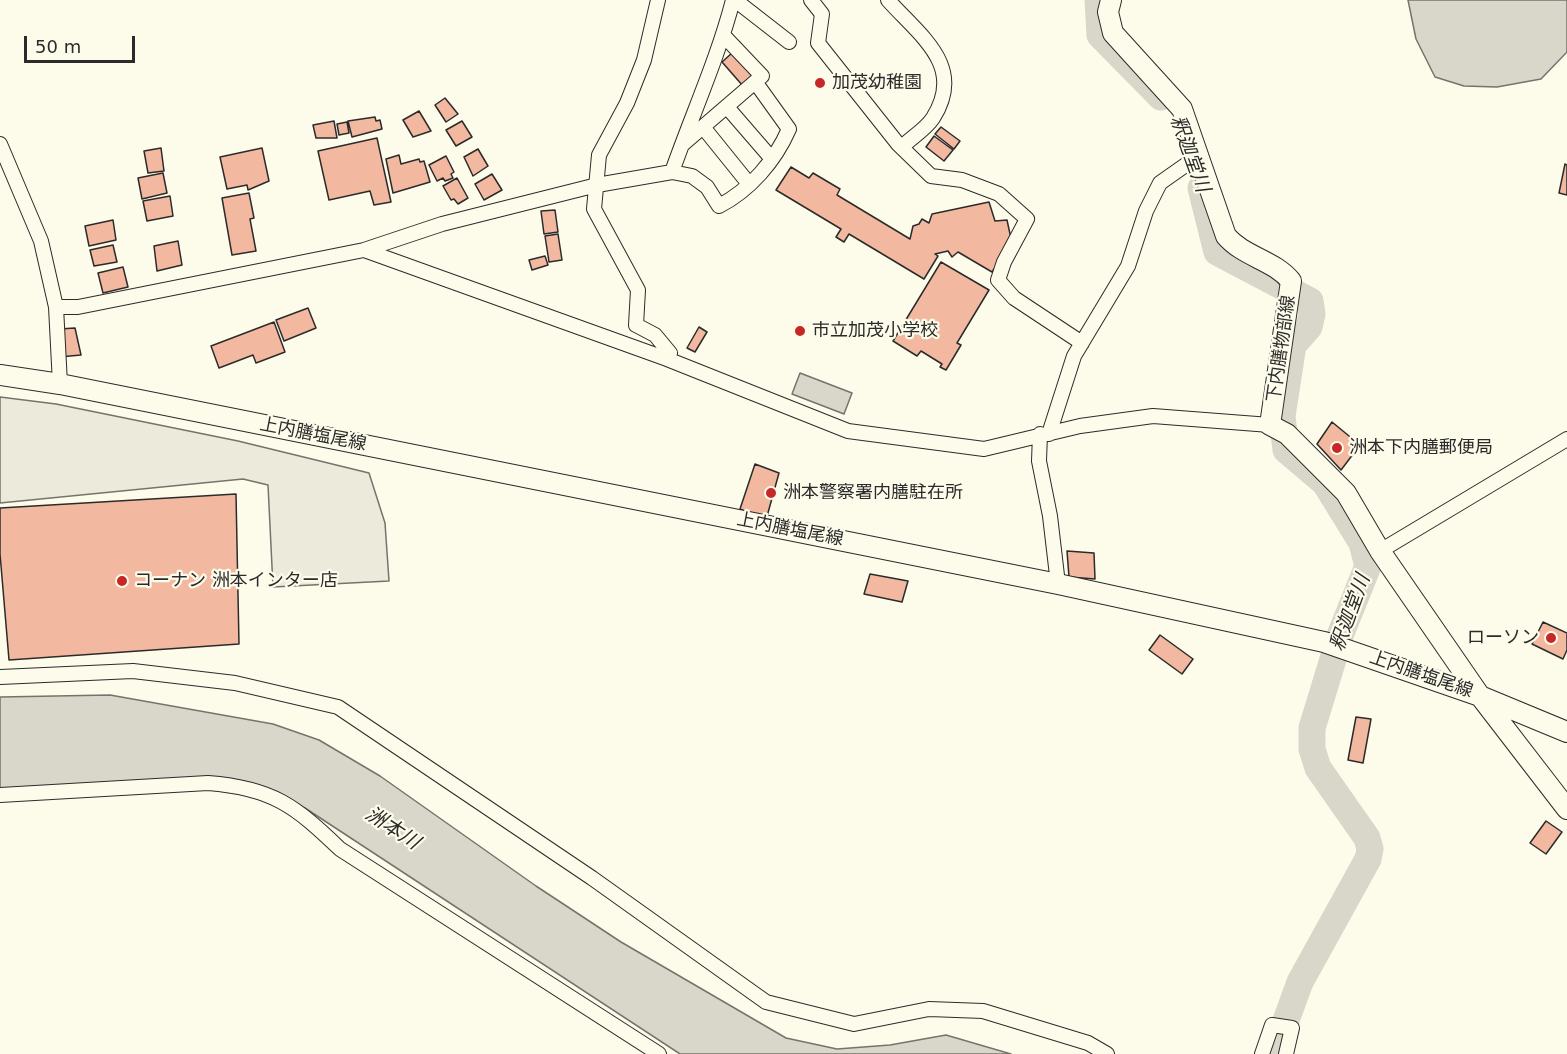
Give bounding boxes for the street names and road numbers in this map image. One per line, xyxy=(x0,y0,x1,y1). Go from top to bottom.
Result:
street label: 下内膳物部線 xyxy=(1264,294,1300,404)
street label: 上内膳塩尾線 xyxy=(258,414,368,456)
street label: 上内膳塩尾線 xyxy=(735,509,845,551)
street label: 上内膳塩尾線 xyxy=(1366,647,1476,703)

